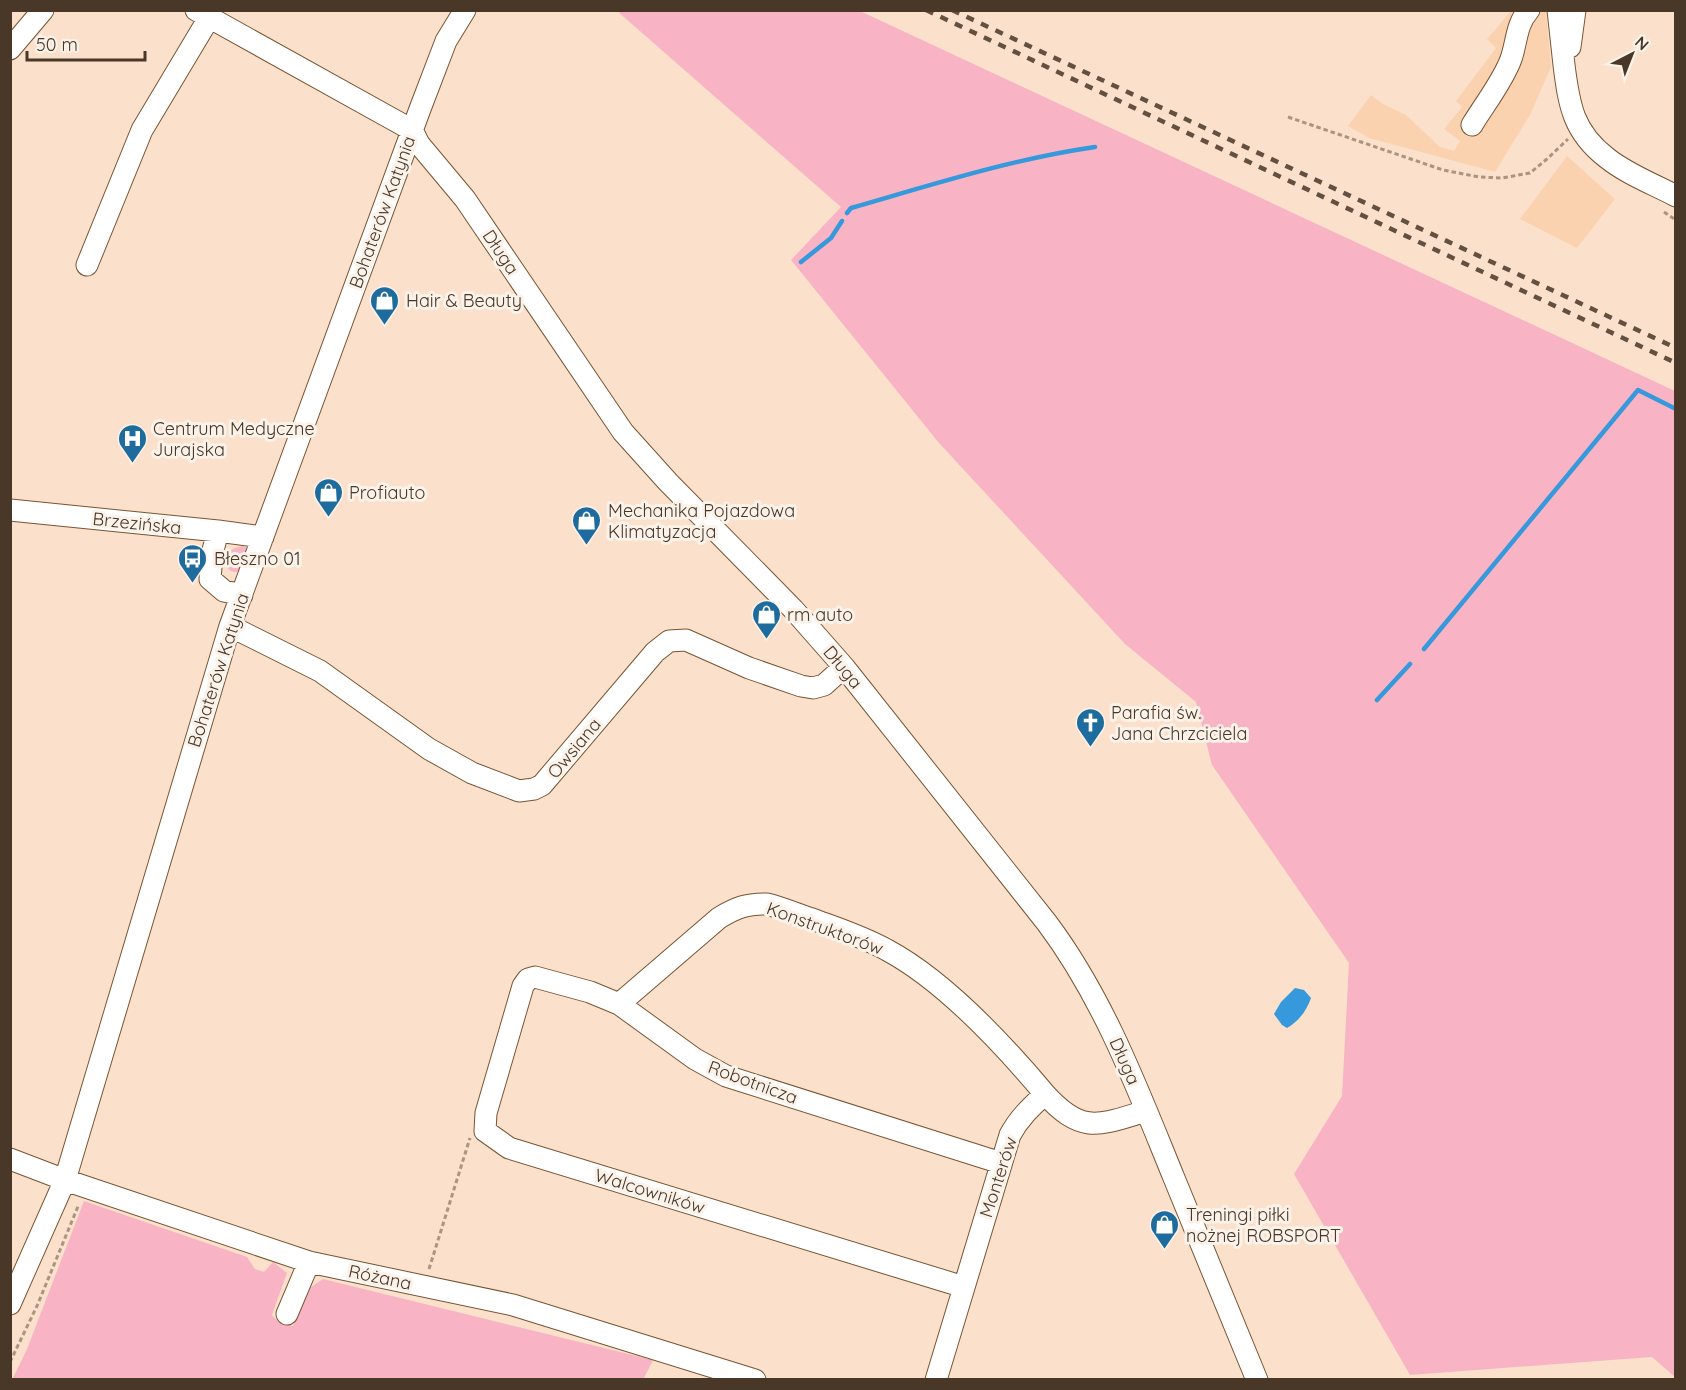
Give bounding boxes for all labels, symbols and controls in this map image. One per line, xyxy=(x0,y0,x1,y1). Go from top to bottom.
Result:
scale bar xyxy=(27,24,146,62)
north arrow xyxy=(1602,24,1662,84)
text: N xyxy=(1631,31,1653,54)
text: 50 m xyxy=(36,33,78,56)
street label: Bohaterów Katynia xyxy=(344,133,420,291)
street label: Długa xyxy=(478,225,524,279)
shop icon: Hair & Beauty xyxy=(369,284,401,326)
place label: Hair & Beauty xyxy=(406,289,522,312)
place label: Centrum Medyczne Jurajska xyxy=(153,417,315,461)
hospital icon: Centrum Medyczne Jurajska xyxy=(116,422,148,464)
shop icon: Profiauto xyxy=(312,476,344,518)
place label: Profiauto xyxy=(349,481,425,504)
place label: Mechanika Pojazdowa Klimatyzacja xyxy=(608,499,795,543)
shop icon: Mechanika Pojazdowa Klimatyzacja xyxy=(571,504,603,546)
street label: Brzezińska xyxy=(92,507,182,539)
bus stop icon: Błeszno 01 xyxy=(177,542,209,584)
place label: Błeszno 01 xyxy=(214,547,301,570)
street label: Bohaterów Katynia xyxy=(182,590,254,750)
shop icon: rm auto xyxy=(750,598,782,640)
place label: rm auto xyxy=(787,603,853,626)
street label: Długa xyxy=(818,641,868,693)
place label: Parafia św. Jana Chrzciciela xyxy=(1111,701,1247,745)
church icon: Parafia św. Jana Chrzciciela xyxy=(1074,706,1106,748)
street label: Owsiana xyxy=(542,713,606,783)
street label: Konstruktorów xyxy=(763,896,887,960)
street label: Długa xyxy=(1104,1034,1146,1088)
street label: Robotnicza xyxy=(705,1055,801,1109)
street label: Monterów xyxy=(974,1134,1022,1220)
street label: Walcowników xyxy=(592,1163,708,1219)
place label: Treningi piłki nożnej ROBSPORT xyxy=(1186,1203,1341,1247)
shop icon: Treningi piłki nożnej ROBSPORT xyxy=(1149,1208,1181,1250)
street label: Różana xyxy=(346,1259,414,1295)

